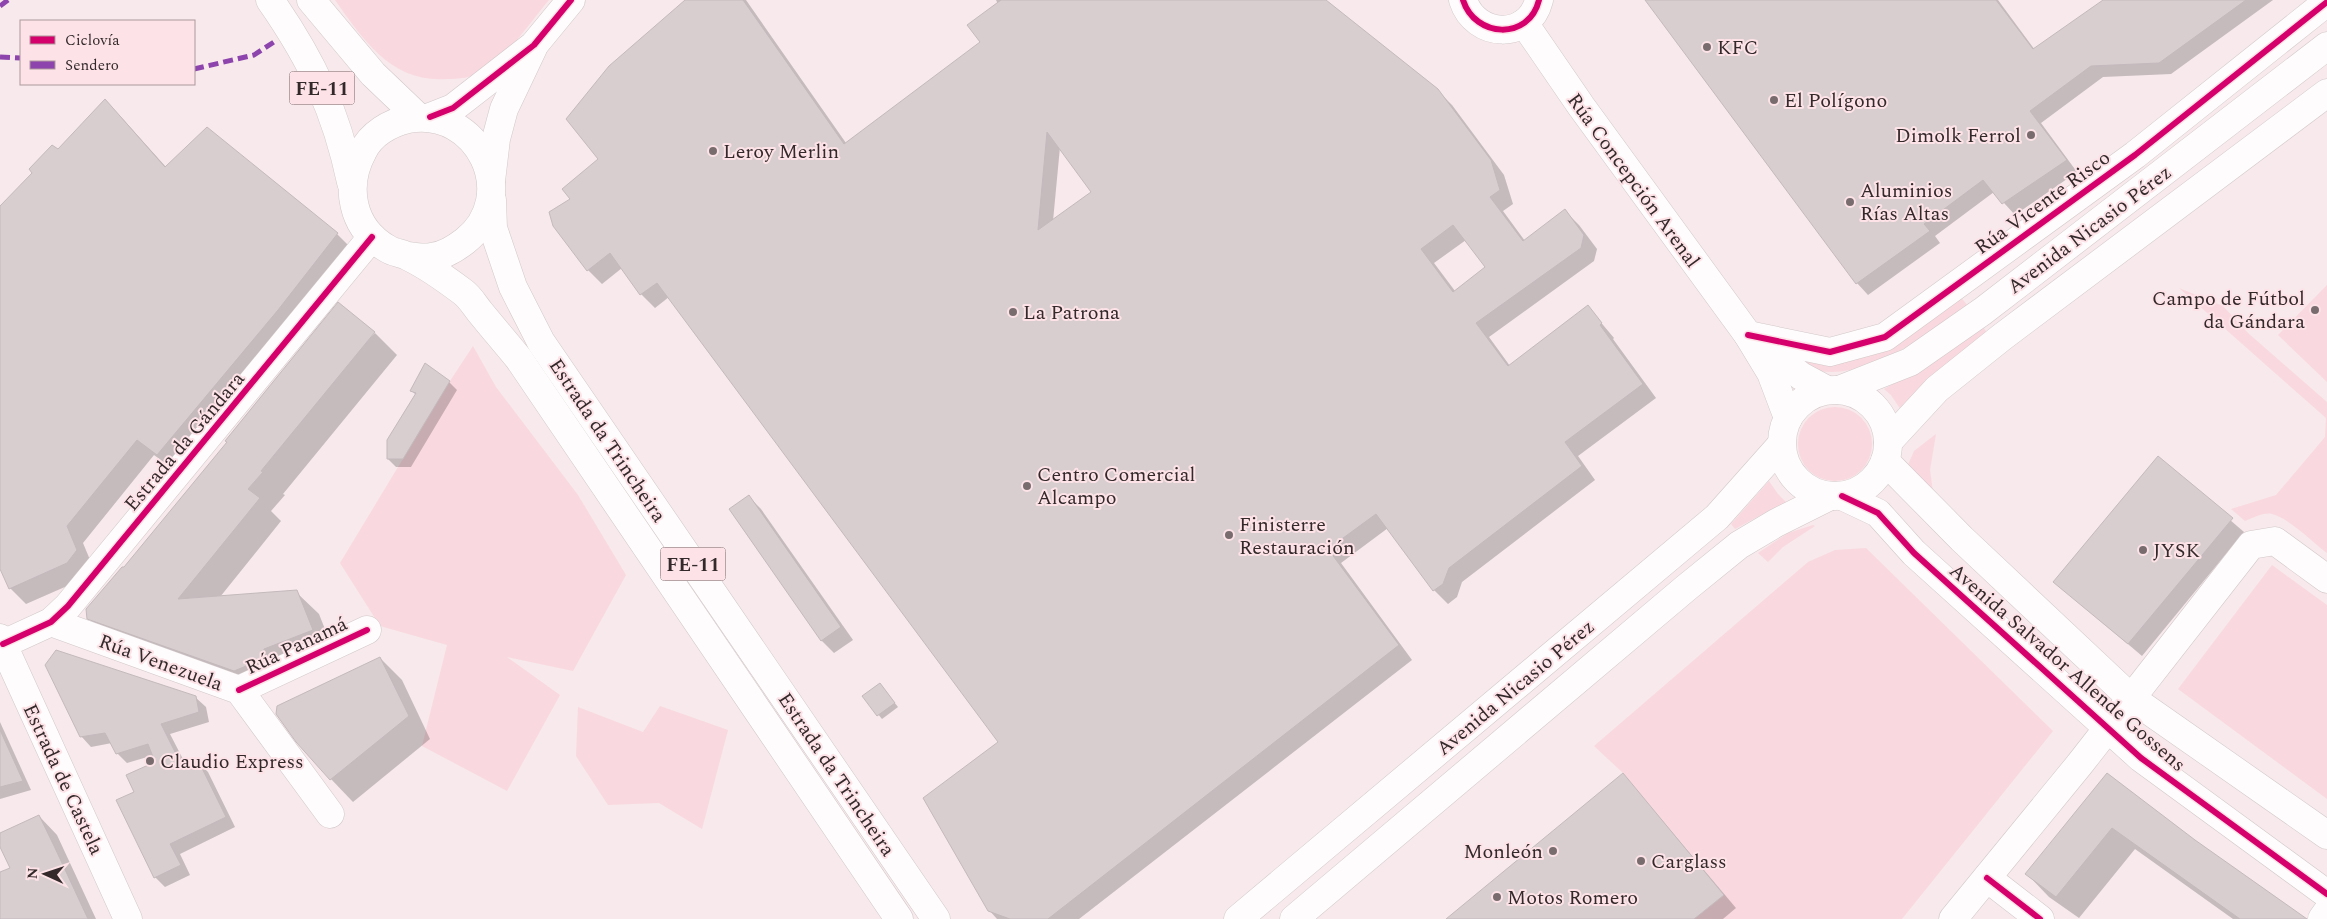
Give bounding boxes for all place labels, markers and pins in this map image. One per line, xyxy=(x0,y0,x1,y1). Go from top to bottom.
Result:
place label: KFC xyxy=(1717,33,1758,63)
marker: KFC xyxy=(1701,41,1713,53)
place label: El Polígono xyxy=(1784,86,1887,116)
marker: El Polígono xyxy=(1768,94,1780,106)
place label: Dimolk Ferrol xyxy=(1895,121,2021,151)
marker: Dimolk Ferrol xyxy=(2025,129,2037,141)
place label: Leroy Merlin xyxy=(723,137,839,167)
marker: Leroy Merlin xyxy=(707,145,719,157)
place label: Aluminios Rías Altas xyxy=(1860,176,1953,229)
marker: Aluminios Rías Altas xyxy=(1844,196,1856,208)
place label: Campo de Fútbol da Gándara xyxy=(2152,284,2305,337)
place label: La Patrona xyxy=(1023,298,1120,328)
marker: Campo de Fútbol da Gándara xyxy=(2309,304,2321,316)
marker: La Patrona xyxy=(1007,306,1019,318)
place label: Centro Comercial Alcampo xyxy=(1037,460,1195,513)
marker: Centro Comercial Alcampo xyxy=(1021,480,1033,492)
place label: Finisterre Restauración xyxy=(1239,510,1355,563)
marker: Finisterre Restauración xyxy=(1223,529,1235,541)
place label: JYSK xyxy=(2153,536,2200,566)
marker: JYSK xyxy=(2137,544,2149,556)
place label: Claudio Express xyxy=(160,747,304,777)
marker: Claudio Express xyxy=(144,755,156,767)
place label: Monleón xyxy=(1463,837,1543,867)
marker: Monleón xyxy=(1547,845,1559,857)
place label: Carglass xyxy=(1651,847,1727,877)
marker: Carglass xyxy=(1635,855,1647,867)
place label: Motos Romero xyxy=(1507,883,1638,913)
marker: Motos Romero xyxy=(1491,891,1503,903)

